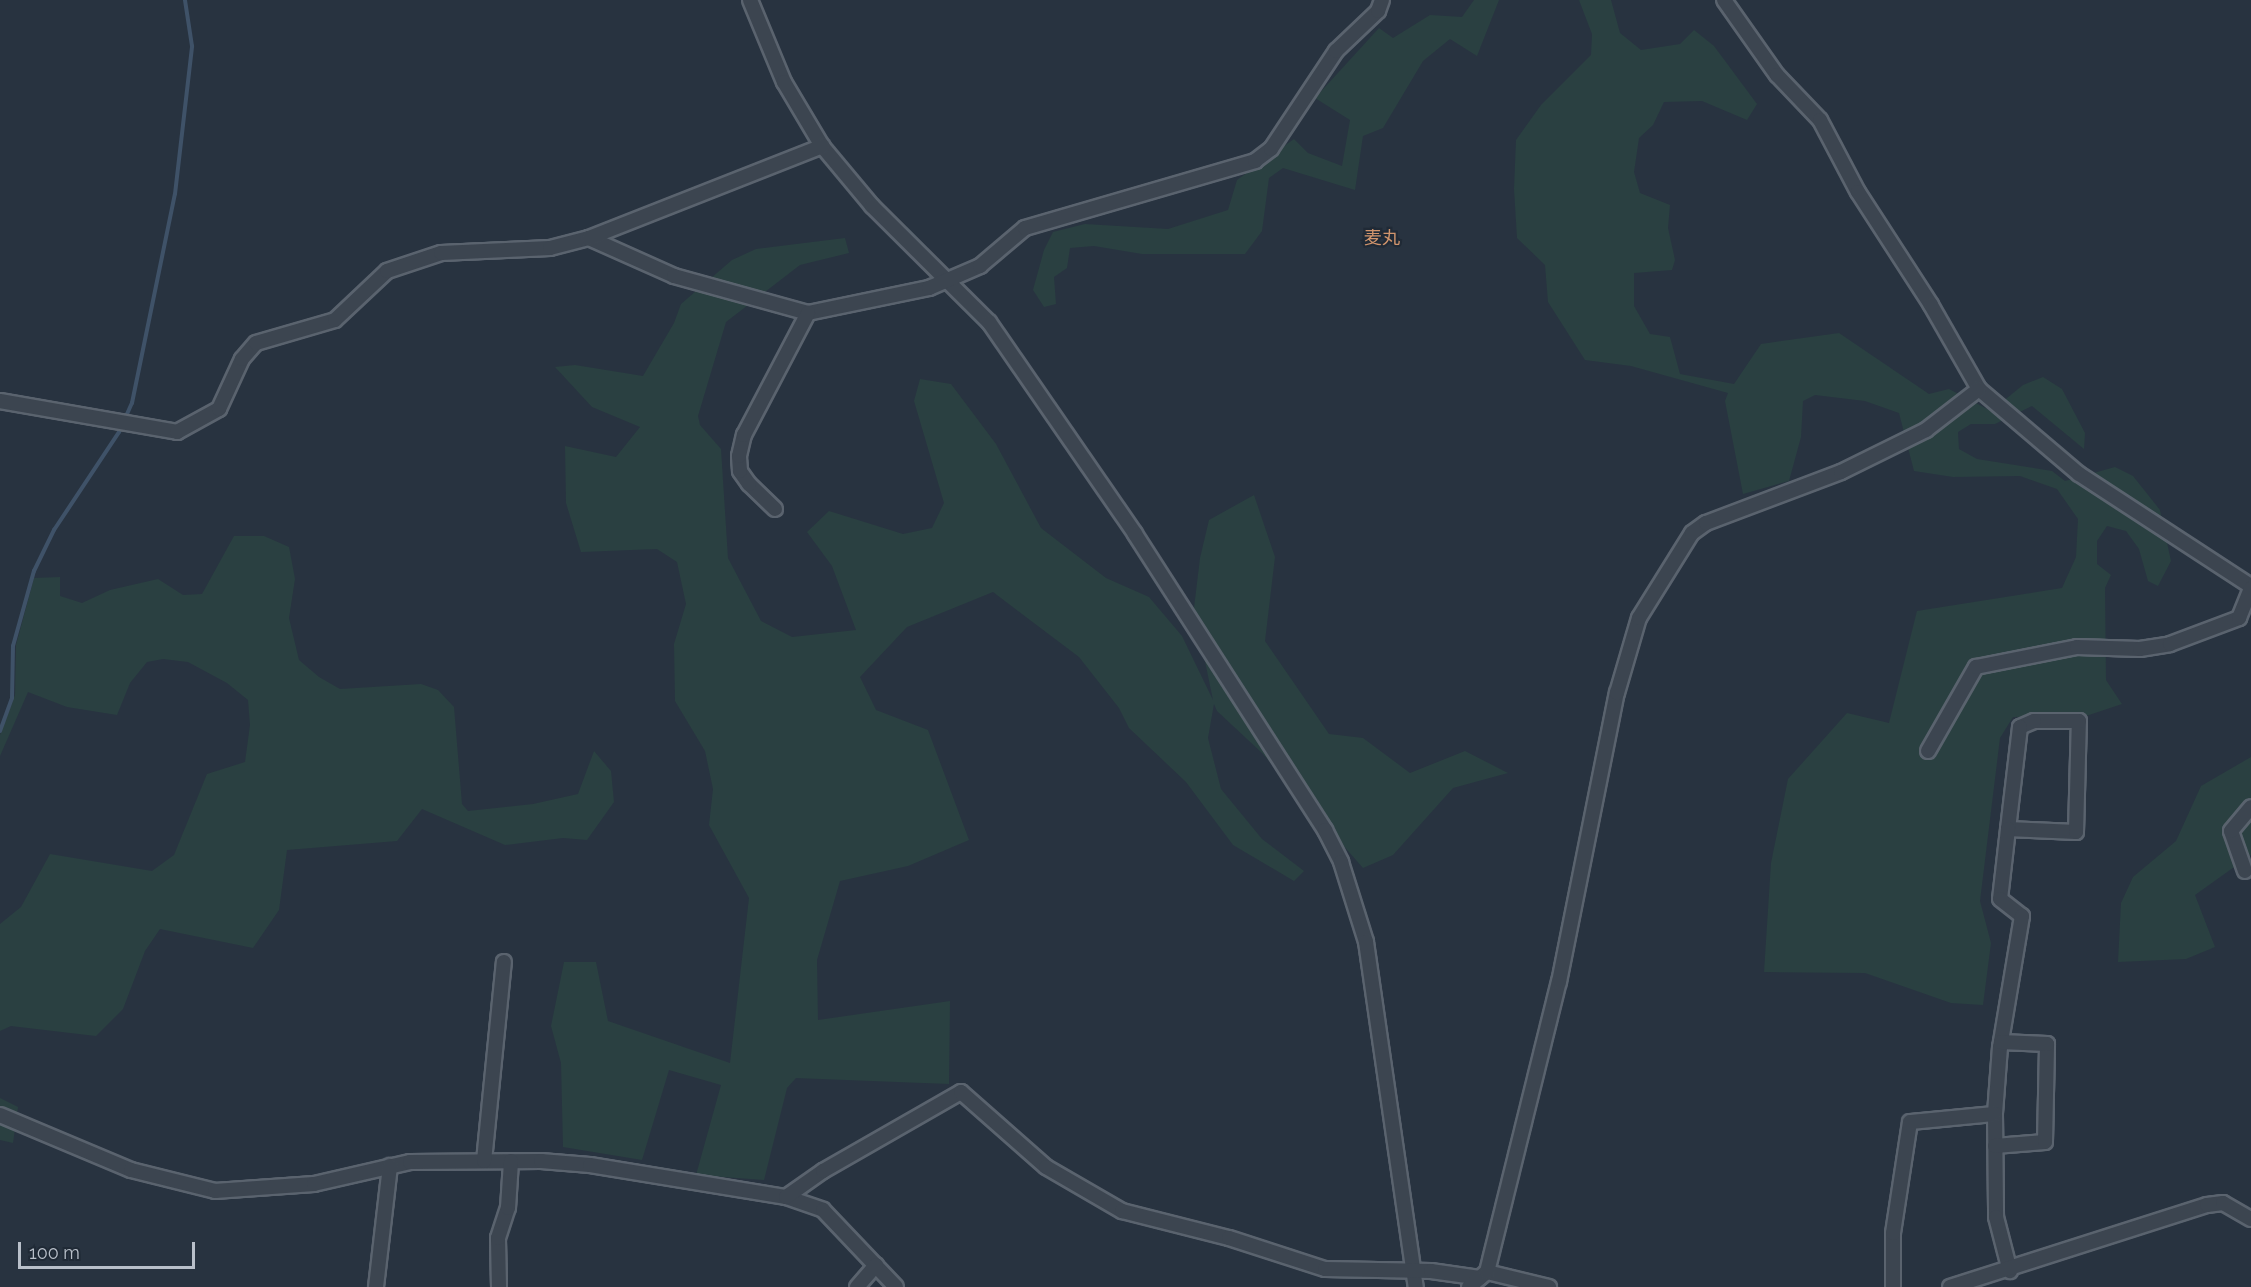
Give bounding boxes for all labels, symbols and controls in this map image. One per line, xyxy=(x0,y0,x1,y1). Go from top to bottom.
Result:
district label: 麦丸 xyxy=(1364,227,1400,249)
scale bar xyxy=(21,1230,198,1268)
text: 100 m xyxy=(29,1242,80,1263)

